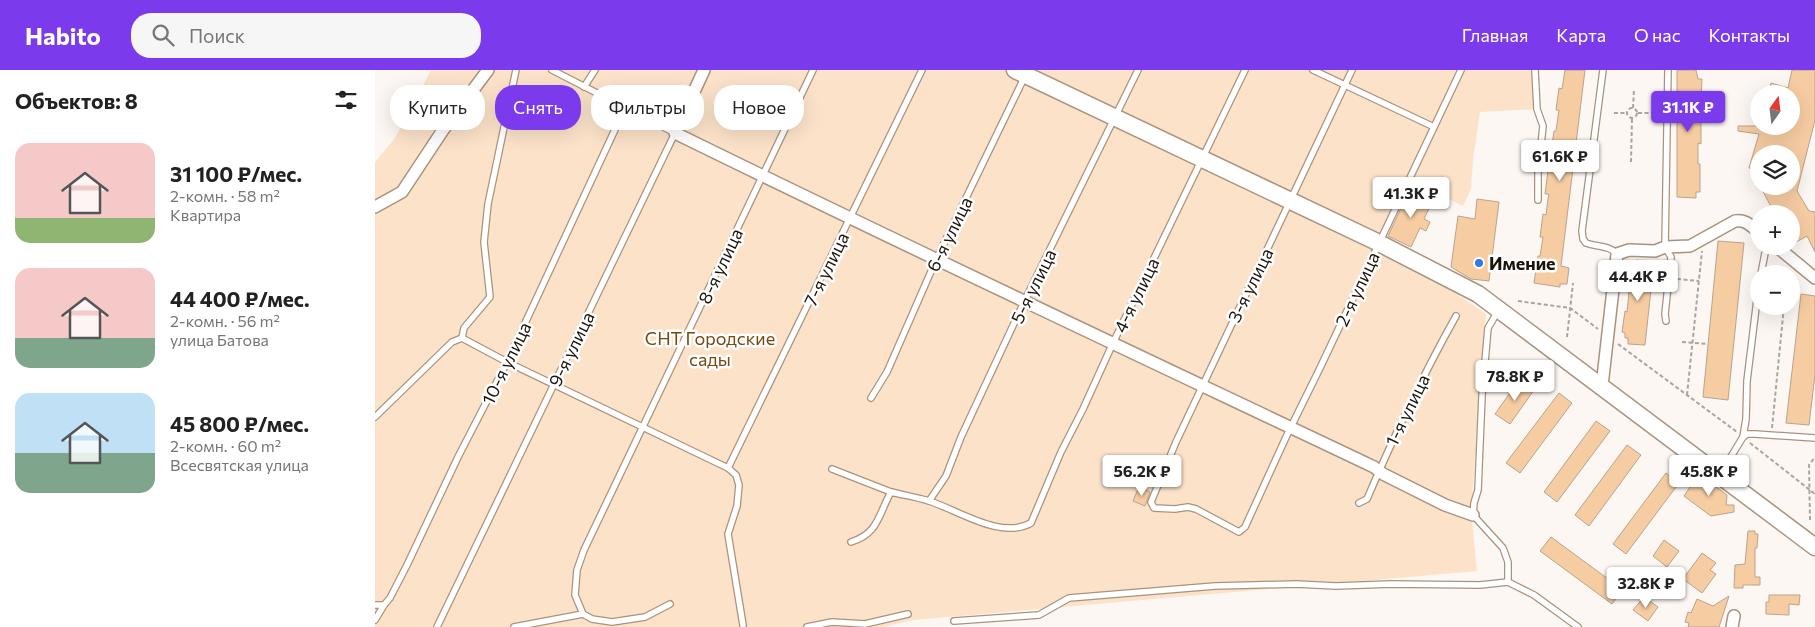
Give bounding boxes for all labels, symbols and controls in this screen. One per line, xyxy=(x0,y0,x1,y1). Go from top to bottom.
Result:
search box xyxy=(131,13,481,58)
text: Habito xyxy=(25,21,101,50)
icon: search xyxy=(149,21,177,49)
text: Поиск xyxy=(189,24,245,47)
text: Главная xyxy=(1462,24,1528,46)
text: Карта xyxy=(1556,24,1606,46)
text: О нас xyxy=(1634,24,1681,46)
text: Контакты xyxy=(1709,24,1790,46)
chip: Купить xyxy=(390,85,485,130)
chip: Снять xyxy=(495,85,581,130)
chip: Фильтры xyxy=(591,85,704,130)
chip: Новое xyxy=(714,85,804,130)
north arrow xyxy=(1750,85,1800,135)
map controls xyxy=(1750,85,1800,315)
icon: filters xyxy=(332,86,360,114)
text: Объектов: 8 xyxy=(15,88,138,113)
pin: 31.1K ₽ xyxy=(1642,90,1734,133)
text: 31.1K ₽ xyxy=(1662,97,1714,116)
pin: 61.6K ₽ xyxy=(1514,140,1606,182)
button: layers xyxy=(1750,145,1800,195)
text: 61.6K ₽ xyxy=(1532,146,1588,165)
text: 31 100 ₽/мес. xyxy=(170,161,302,186)
icon: home xyxy=(55,163,115,223)
pin: 41.3K ₽ xyxy=(1365,176,1457,219)
text: 41.3K ₽ xyxy=(1384,183,1438,202)
text: 2-комн. · 58 m² xyxy=(170,186,280,205)
street label: 6-я улица xyxy=(921,193,977,275)
text: Квартира xyxy=(170,205,241,224)
button: + xyxy=(1750,205,1800,255)
street label: 8-я улица xyxy=(693,225,747,307)
street label: 7-я улица xyxy=(799,229,853,309)
street label: 3-я улица xyxy=(1223,244,1277,326)
street label: 5-я улица xyxy=(1006,245,1060,327)
street label: 2-я улица xyxy=(1330,248,1384,330)
place label: Имение xyxy=(1489,252,1556,274)
street label: 4-я улица xyxy=(1108,254,1164,336)
marker: Имение xyxy=(1473,257,1485,269)
pin: 44.4K ₽ xyxy=(1592,260,1684,302)
button: − xyxy=(1750,265,1800,315)
text: 44.4K ₽ xyxy=(1609,266,1667,285)
text: 44 400 ₽/мес. xyxy=(170,286,309,311)
icon: home xyxy=(55,288,115,348)
street label: 9-я улица xyxy=(543,308,599,390)
text: 2-комн. · 56 m² xyxy=(170,311,280,330)
street label: 10-я улица xyxy=(477,318,535,408)
park label: СНТ Городские сады xyxy=(645,327,775,370)
text: улица Батова xyxy=(170,330,269,349)
pin: 78.8K ₽ xyxy=(1469,360,1561,402)
text: 78.8K ₽ xyxy=(1486,366,1544,385)
street label: 1-я улица xyxy=(1380,370,1434,450)
text: 45 800 ₽/мес. xyxy=(170,411,309,436)
icon: home xyxy=(55,413,115,473)
text: 2-комн. · 60 m² xyxy=(170,436,281,455)
pin: 56.2K ₽ xyxy=(1096,454,1188,497)
pin: 45.8K ₽ xyxy=(1663,454,1755,497)
text: Всесвятская улица xyxy=(170,455,309,474)
text: 56.2K ₽ xyxy=(1113,461,1171,480)
text: 45.8K ₽ xyxy=(1680,461,1738,480)
pin: 32.8K ₽ xyxy=(1600,566,1692,609)
text: 32.8K ₽ xyxy=(1617,573,1675,592)

